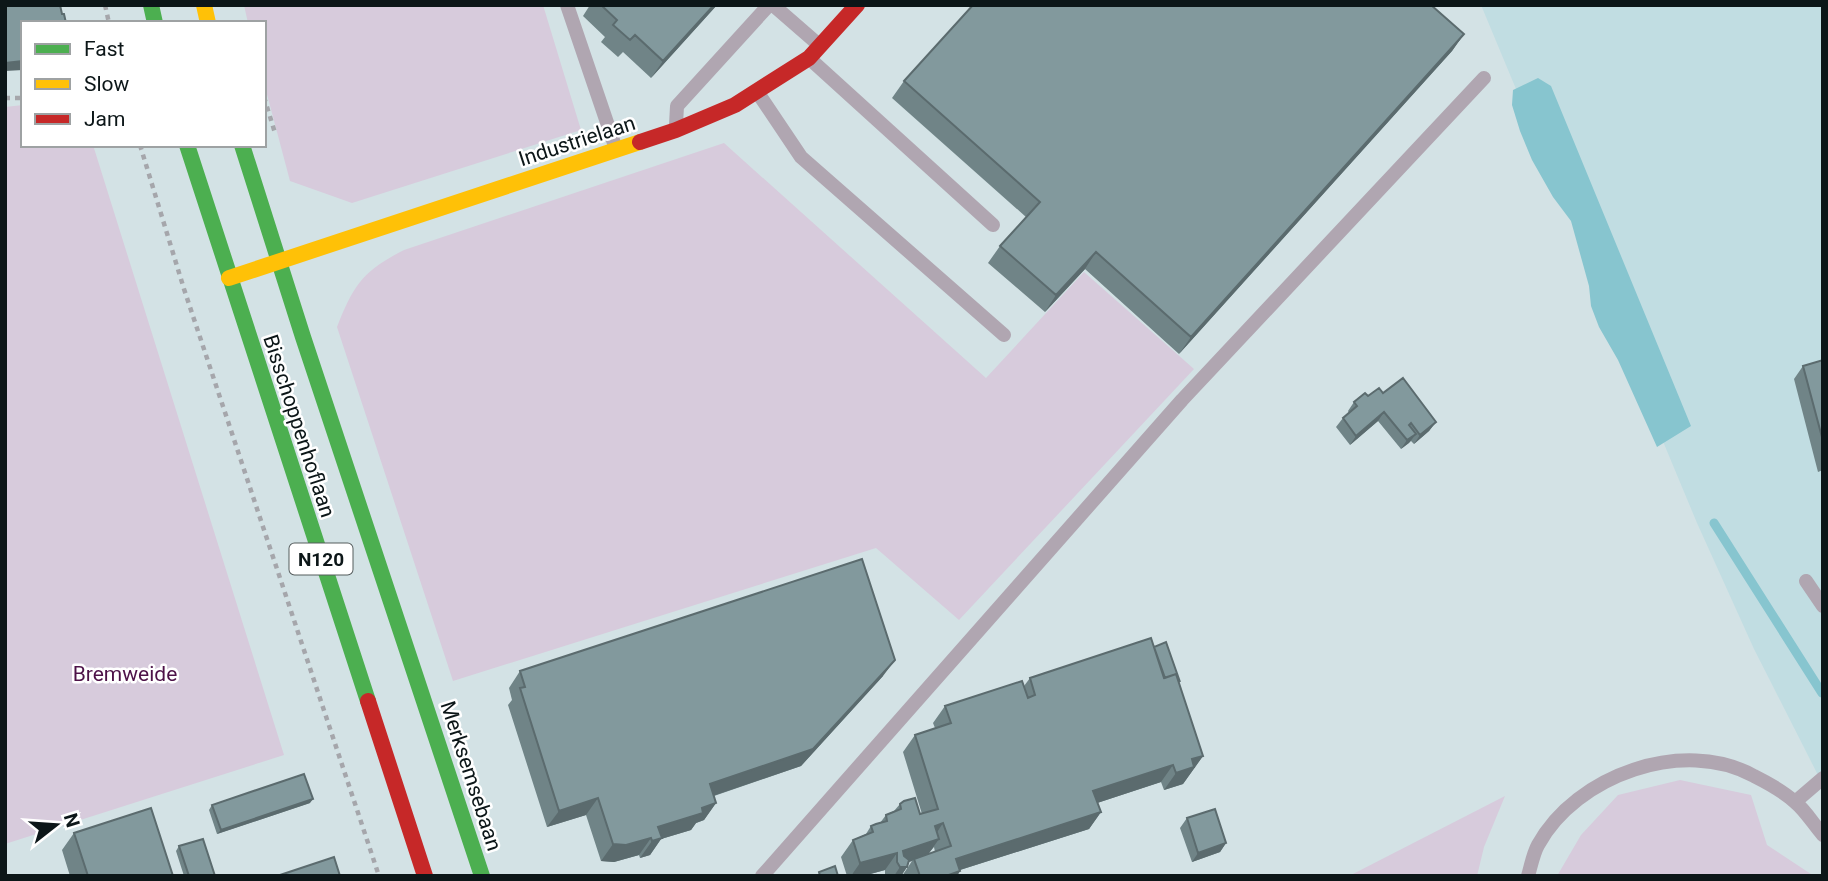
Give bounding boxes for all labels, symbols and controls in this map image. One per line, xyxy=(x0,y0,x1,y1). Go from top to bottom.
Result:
legend xyxy=(21,21,266,147)
text: Fast xyxy=(84,37,125,61)
text: Slow xyxy=(84,72,130,96)
text: Jam xyxy=(84,107,125,131)
street label: Industrielaan xyxy=(516,111,638,171)
street label: Bisschoppenhoflaan xyxy=(258,332,340,520)
road number: N120 xyxy=(290,544,352,574)
park label: Bremweide xyxy=(73,662,177,686)
street label: Merksemsebaan xyxy=(436,698,506,854)
north arrow xyxy=(21,790,91,860)
text: N xyxy=(59,810,85,830)

